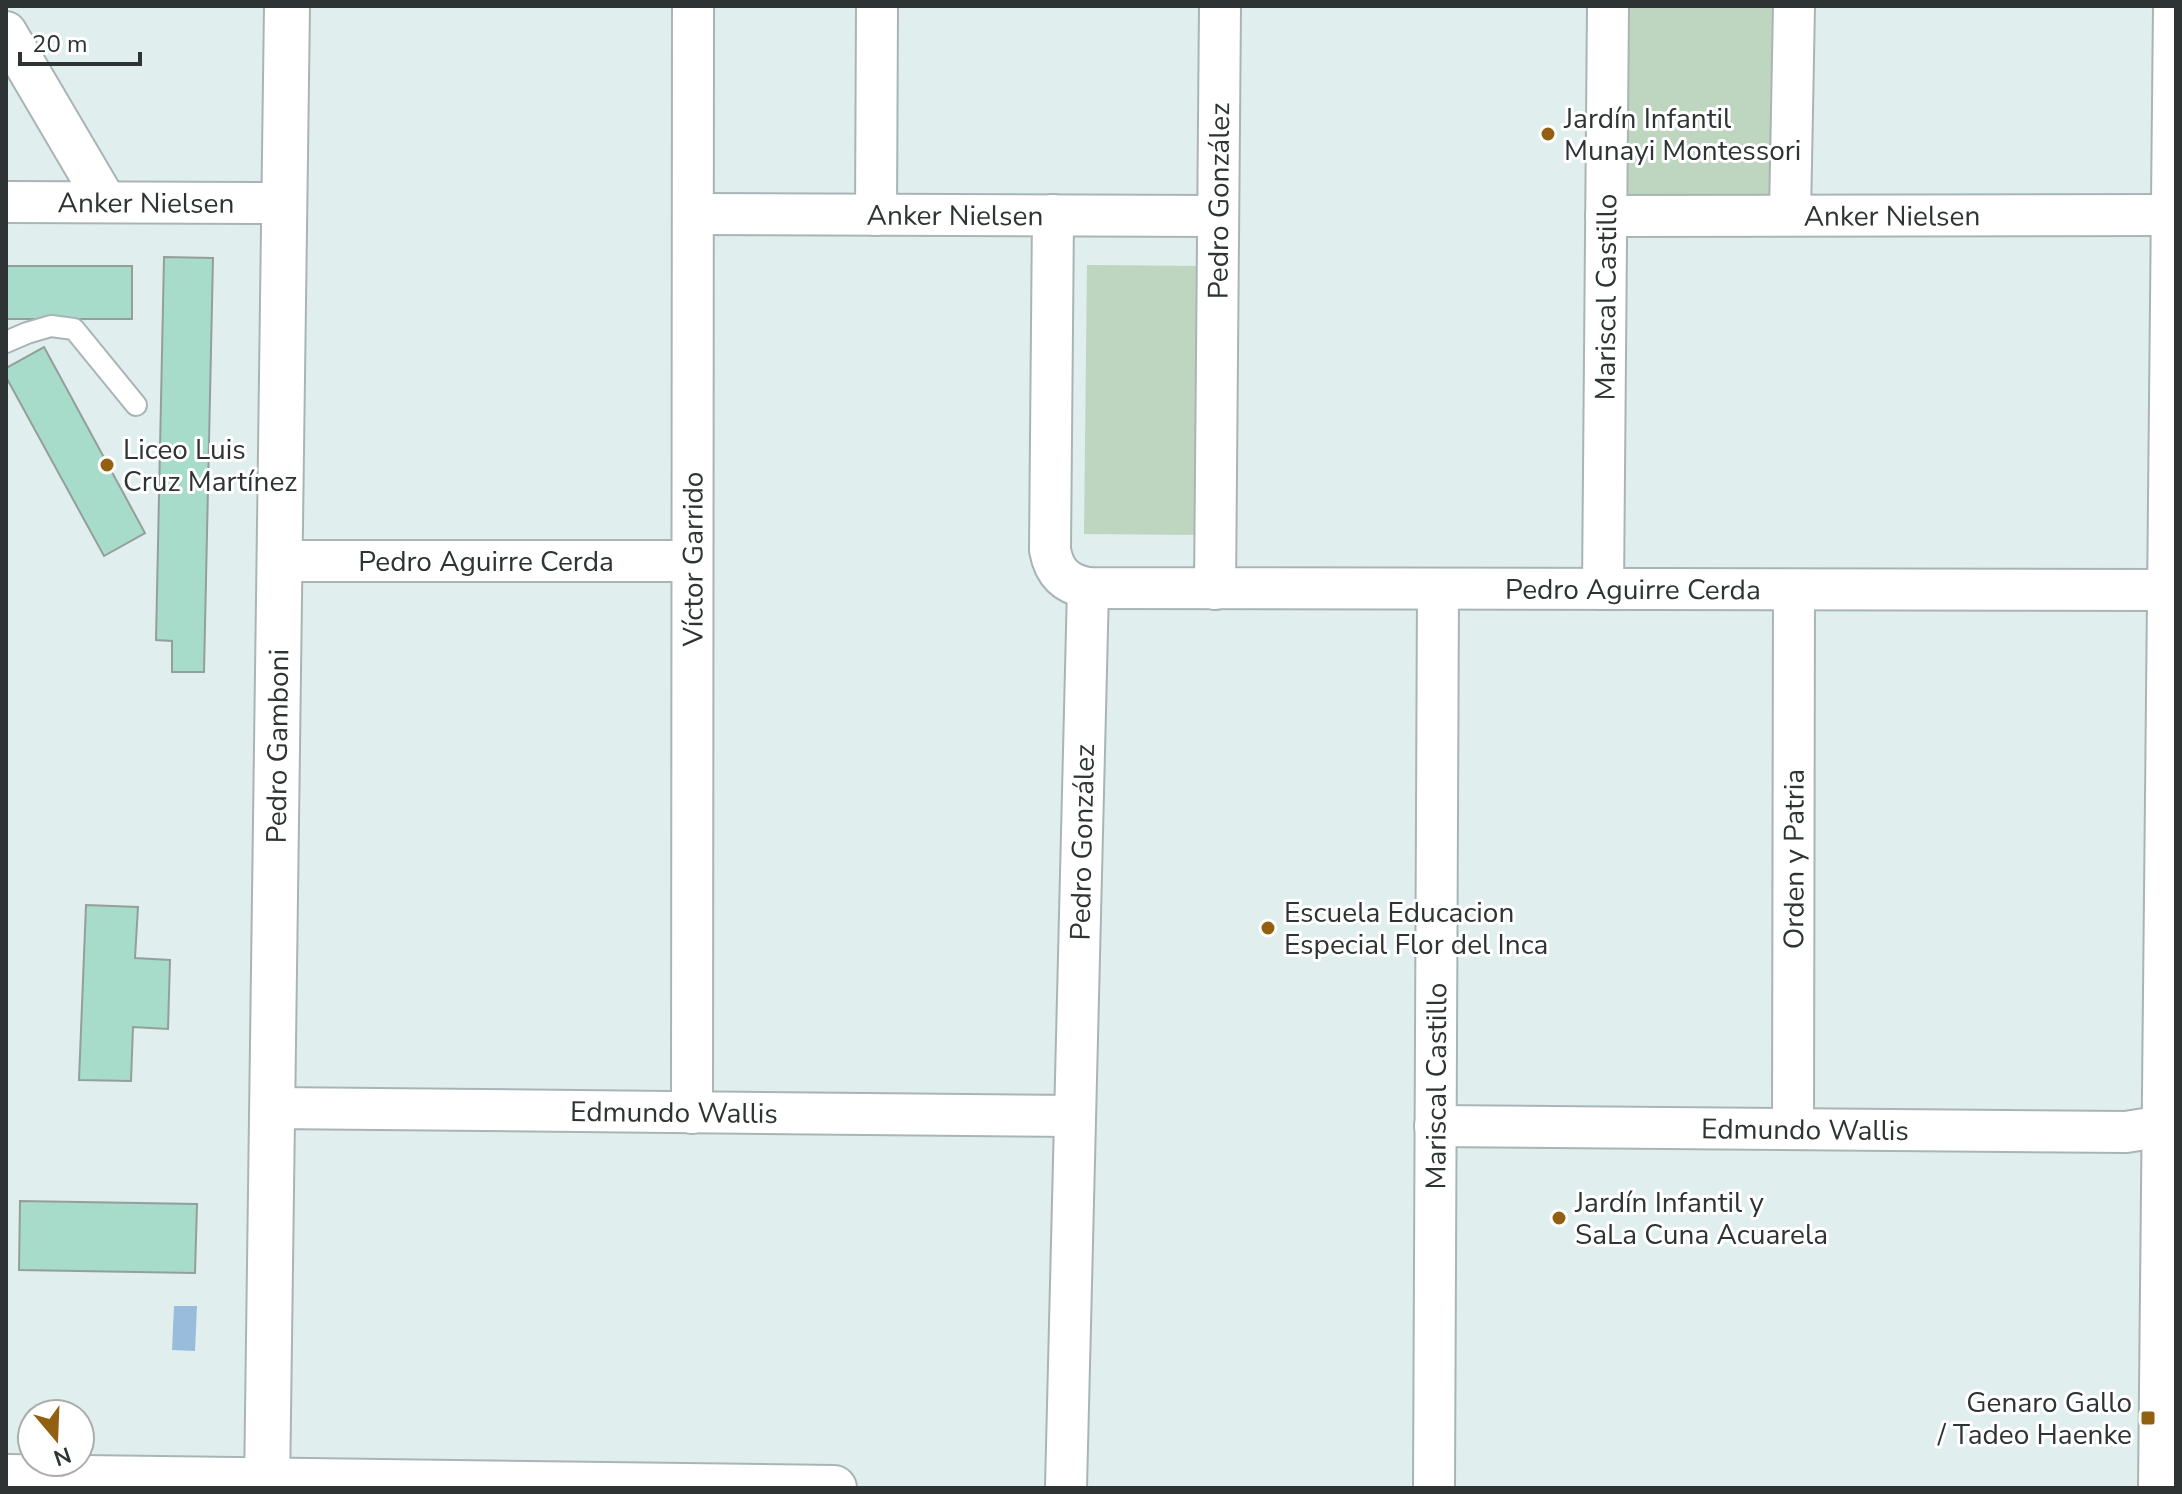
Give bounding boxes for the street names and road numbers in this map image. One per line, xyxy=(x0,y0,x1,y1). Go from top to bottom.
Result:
street label: Pedro González xyxy=(1199,103,1239,299)
street label: Anker Nielsen xyxy=(58,184,234,223)
street label: Mariscal Castillo xyxy=(1587,193,1626,401)
street label: Anker Nielsen xyxy=(867,197,1043,235)
street label: Anker Nielsen xyxy=(1804,197,1980,236)
street label: Víctor Garrido xyxy=(674,472,713,647)
street label: Pedro Aguirre Cerda xyxy=(358,543,614,581)
street label: Pedro Aguirre Cerda xyxy=(1505,571,1761,609)
street label: Pedro Gamboni xyxy=(258,649,298,844)
street label: Pedro González xyxy=(1061,744,1104,941)
street label: Orden y Patria xyxy=(1775,769,1814,949)
street label: Mariscal Castillo xyxy=(1417,982,1456,1190)
street label: Edmundo Wallis xyxy=(570,1093,778,1133)
street label: Edmundo Wallis xyxy=(1701,1110,1909,1150)

